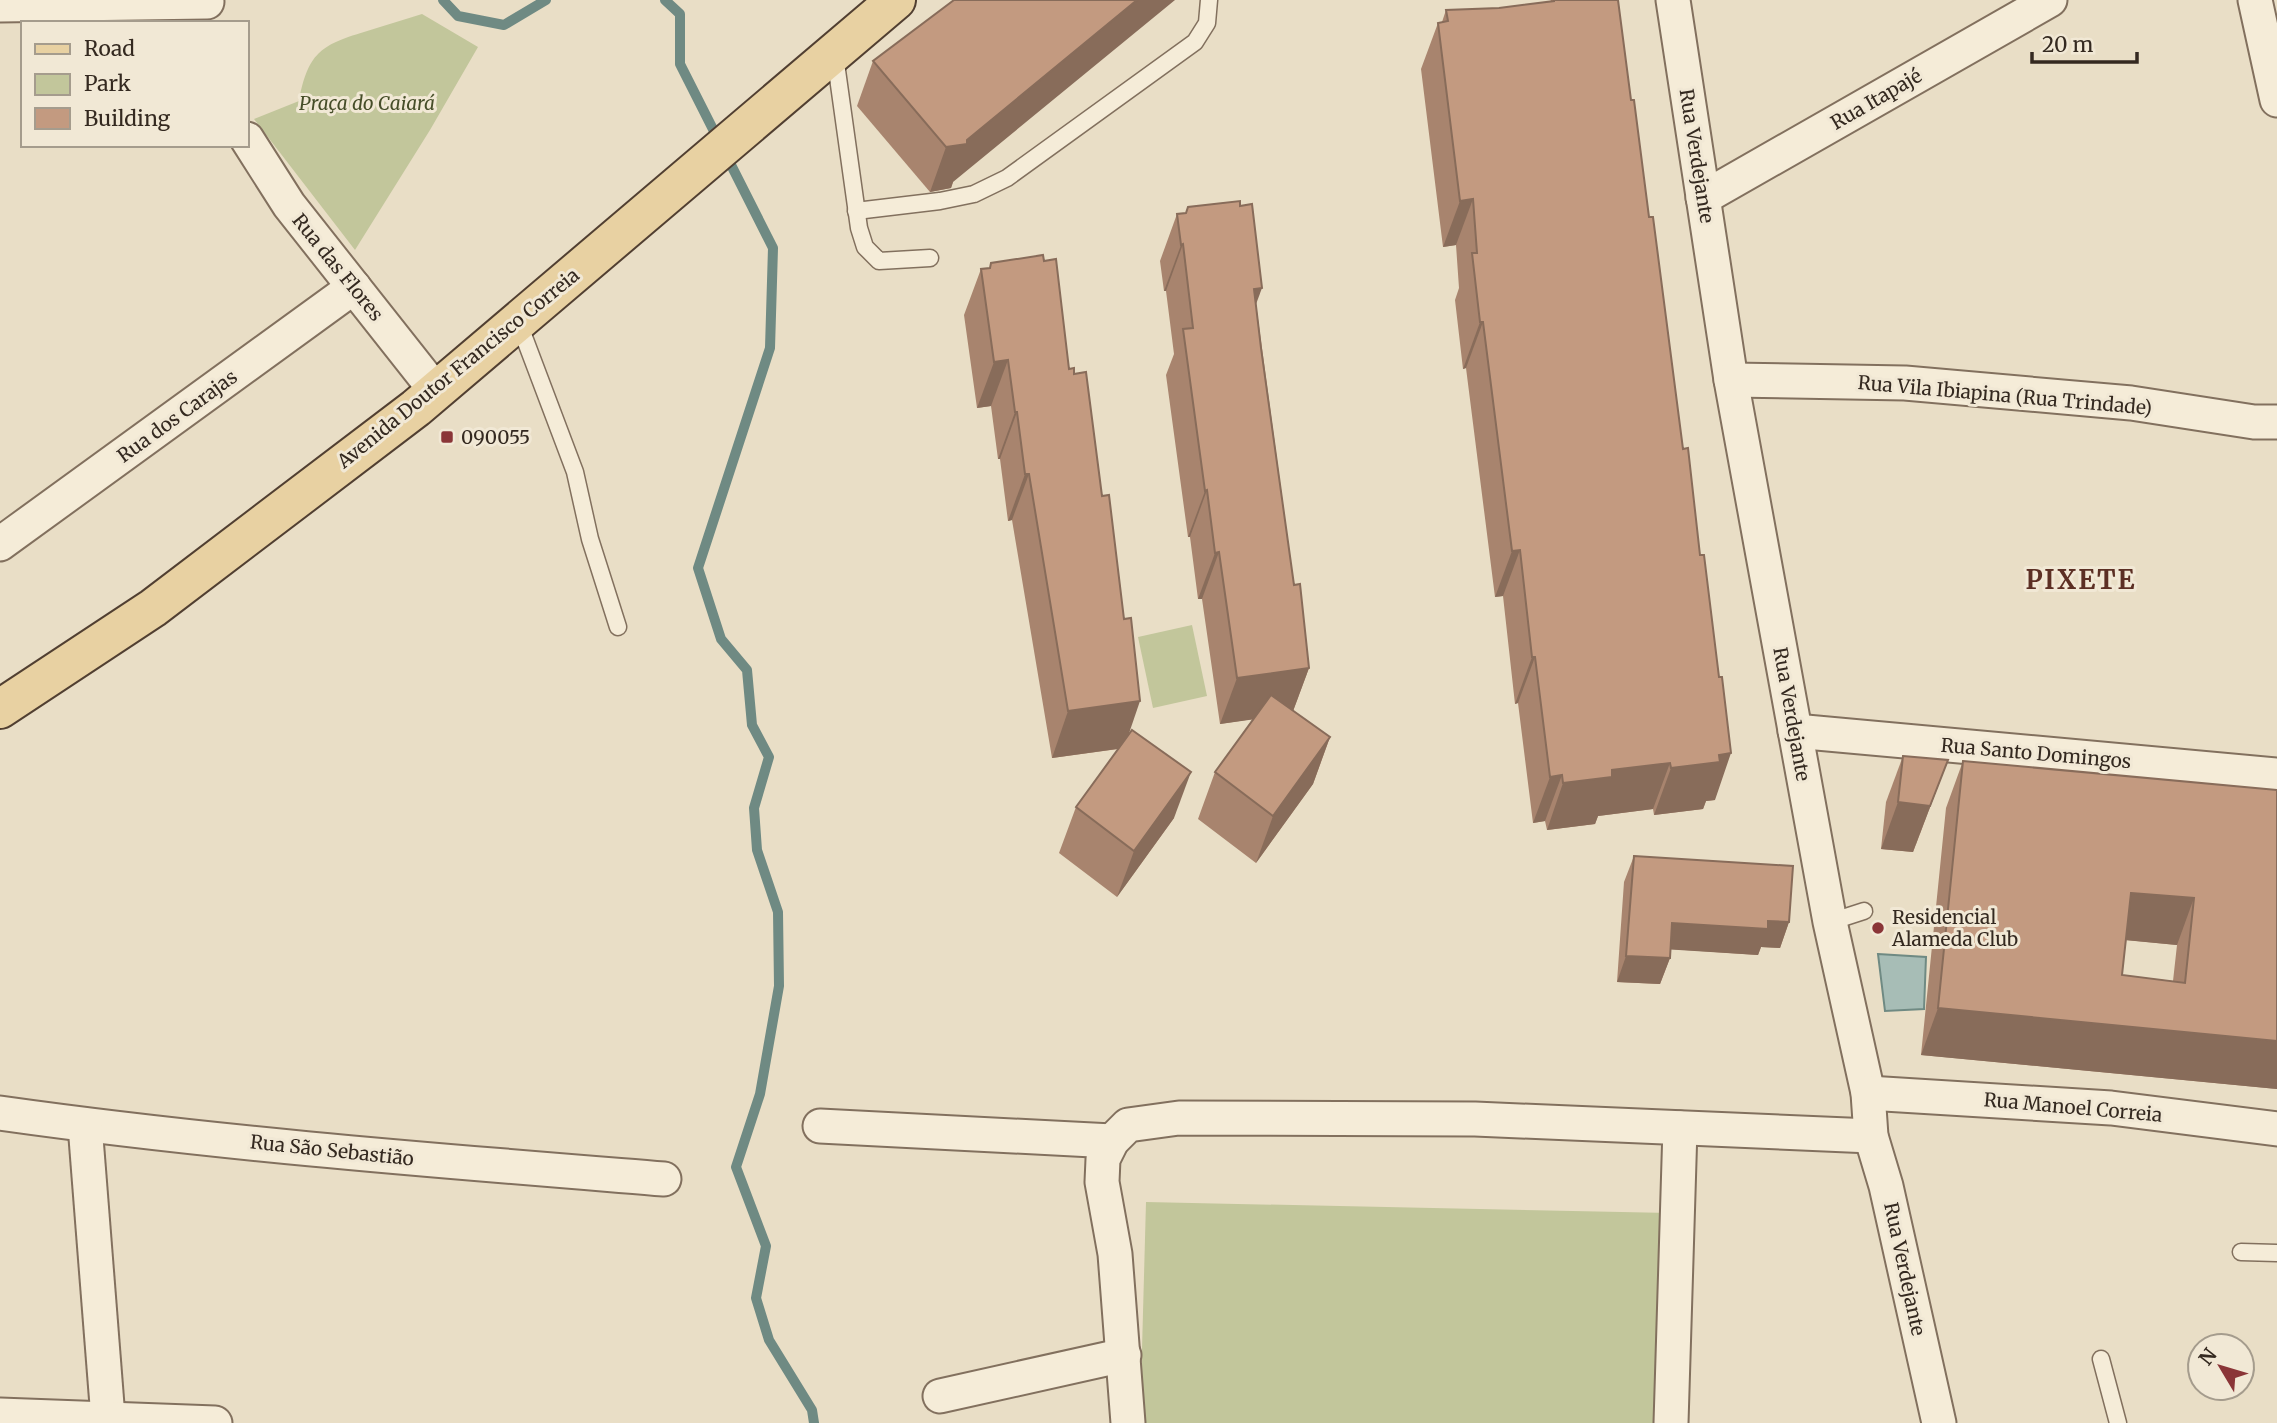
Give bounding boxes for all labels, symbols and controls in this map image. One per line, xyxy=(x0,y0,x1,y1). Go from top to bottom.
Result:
legend xyxy=(21,21,248,147)
scale bar xyxy=(2032,21,2137,65)
text: 20 m xyxy=(2042,31,2094,58)
text: Road xyxy=(84,35,135,62)
street label: Rua Itapajé xyxy=(1826,63,1926,135)
text: Park xyxy=(84,70,131,97)
street label: Rua Verdejante xyxy=(1675,87,1719,225)
park label: Praça do Caiará xyxy=(299,91,435,115)
text: Building xyxy=(84,105,171,132)
street label: Rua das Flores xyxy=(287,208,389,326)
street label: Avenida Doutor Francisco Correia xyxy=(331,263,584,474)
street label: Rua dos Carajas xyxy=(112,364,242,468)
street label: Rua Vila Ibiapina (Rua Trindade) xyxy=(1857,370,2153,420)
place label: 090055 xyxy=(461,425,530,449)
marker: 090055 xyxy=(439,429,455,445)
district label: PIXETE xyxy=(2025,563,2137,596)
street label: Rua Verdejante xyxy=(1768,645,1816,783)
street label: Rua Santo Domingos xyxy=(1940,733,2132,773)
place label: Residencial Alameda Club xyxy=(1891,905,2018,951)
marker: Residencial Alameda Club xyxy=(1870,920,1886,936)
street label: Rua Manoel Correia xyxy=(1983,1087,2163,1127)
street label: Rua São Sebastião xyxy=(249,1129,415,1171)
street label: Rua Verdejante xyxy=(1879,1200,1931,1338)
north arrow xyxy=(2186,1332,2256,1402)
text: N xyxy=(2194,1343,2222,1370)

